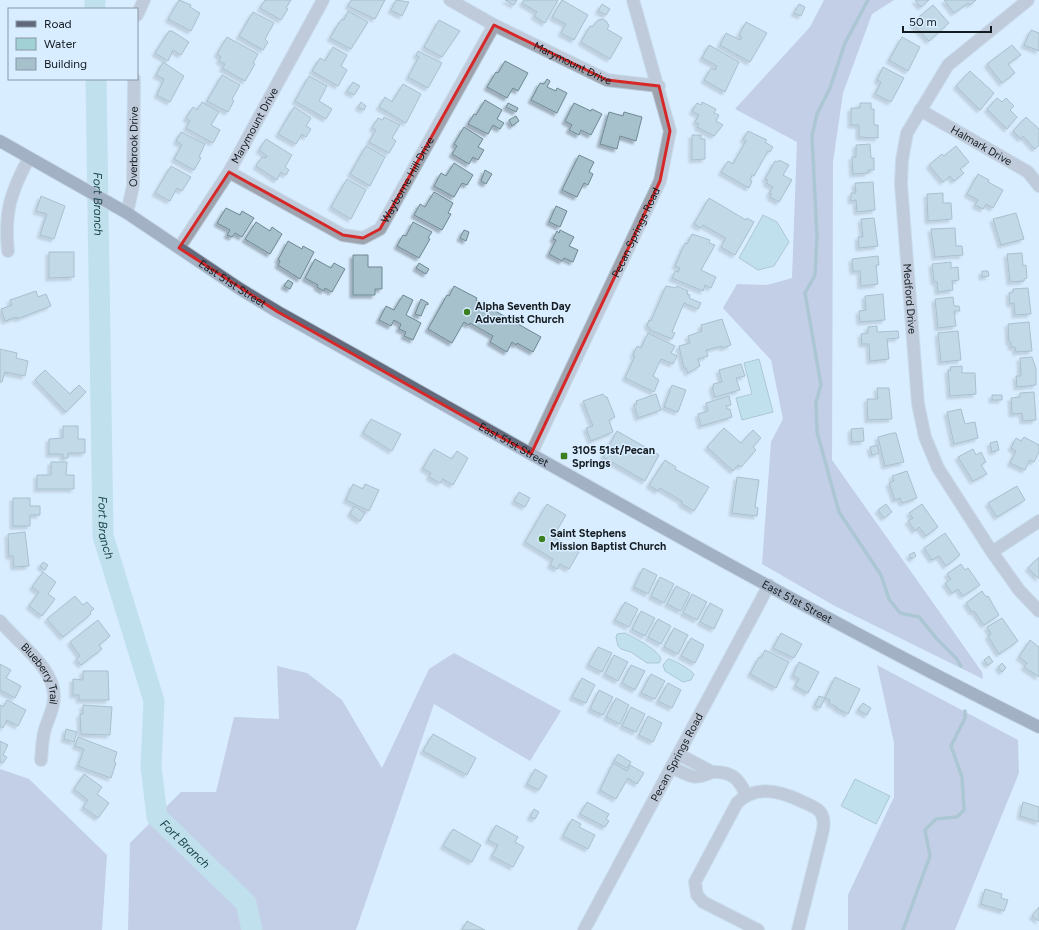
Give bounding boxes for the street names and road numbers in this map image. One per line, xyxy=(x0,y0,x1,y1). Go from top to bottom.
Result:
street label: Marymount Drive xyxy=(531,39,612,87)
street label: Marymount Drive xyxy=(229,85,281,166)
street label: Overbrook Drive xyxy=(127,106,141,187)
street label: Halmark Drive xyxy=(948,123,1014,168)
street label: Wayborne Hill Drive xyxy=(379,135,437,226)
street label: Pecan Springs Road xyxy=(609,186,663,280)
street label: East 51st Street xyxy=(196,257,269,310)
street label: Medford Drive xyxy=(900,263,919,334)
street label: East 51st Street xyxy=(476,420,551,470)
street label: East 51st Street xyxy=(760,578,834,626)
street label: Blueberry Trail xyxy=(18,641,60,705)
street label: Pecan Springs Road xyxy=(648,711,706,804)

